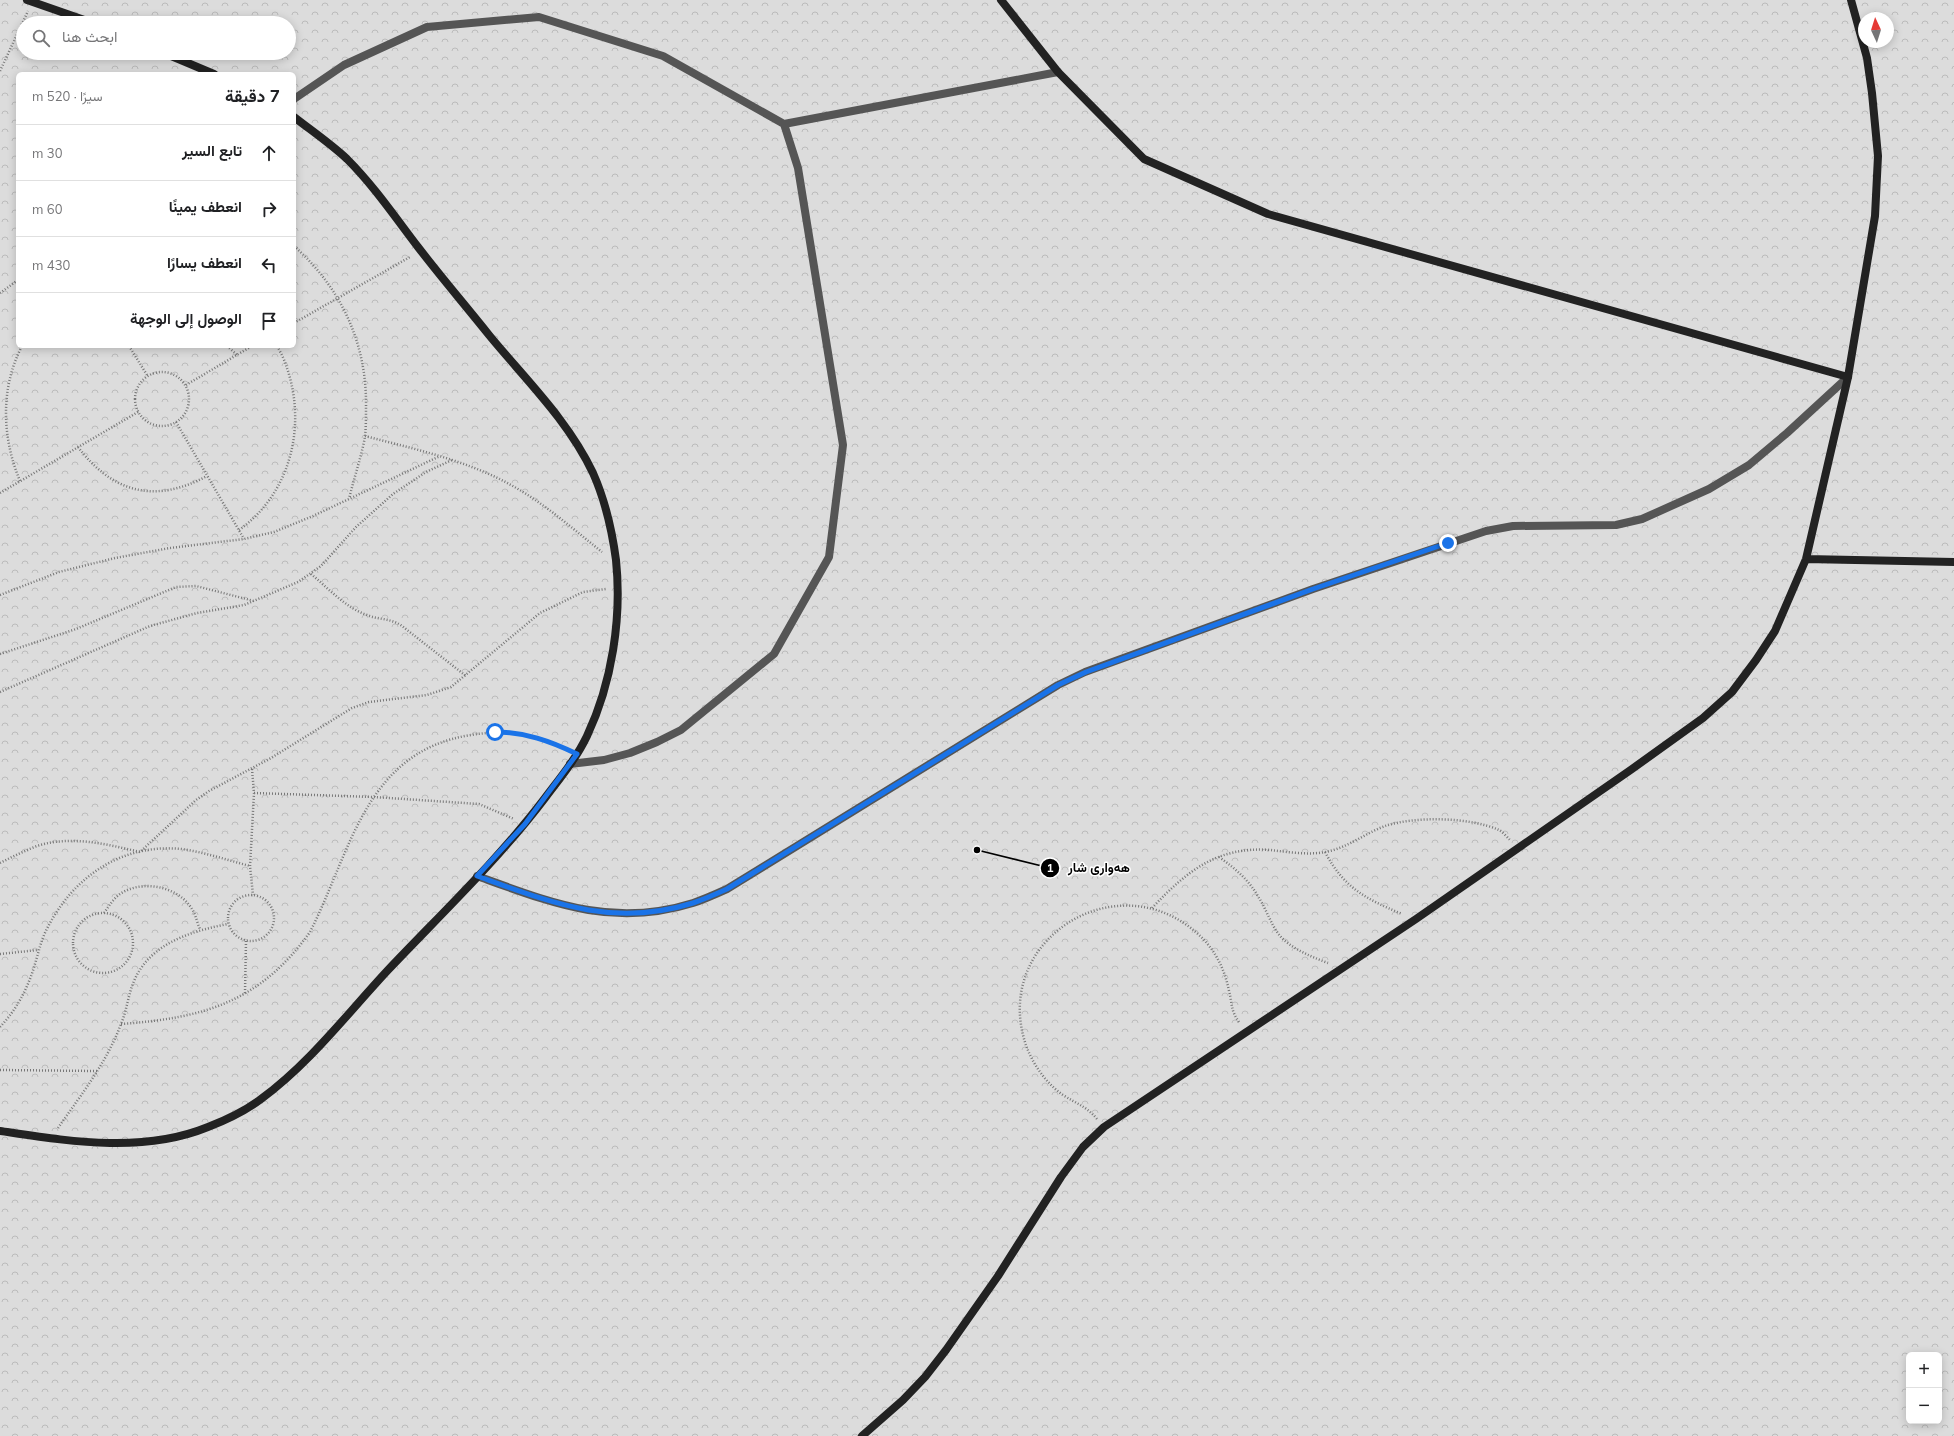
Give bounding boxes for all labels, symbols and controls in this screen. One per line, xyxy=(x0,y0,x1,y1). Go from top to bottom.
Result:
north arrow xyxy=(1858,12,1894,48)
search box xyxy=(16,16,296,60)
icon: search xyxy=(30,27,52,49)
text: ابحث هنا xyxy=(62,27,117,46)
text: 7 دقيقة xyxy=(225,85,280,106)
text: سيرًا · 520 m xyxy=(32,88,103,104)
text: تابع السير xyxy=(182,141,242,160)
icon: ahead xyxy=(258,142,280,164)
text: 30 m xyxy=(32,145,62,161)
text: انعطف يمينًا xyxy=(169,197,242,216)
icon: right xyxy=(258,198,280,220)
text: 60 m xyxy=(32,201,62,217)
text: انعطف يسارًا xyxy=(167,253,242,272)
icon: left xyxy=(258,254,280,276)
text: 430 m xyxy=(32,257,70,273)
text: الوصول إلى الوجهة xyxy=(130,309,242,328)
icon: arrive xyxy=(258,310,280,332)
route end xyxy=(1439,534,1457,552)
route start xyxy=(486,723,504,741)
callout: هەواری شار xyxy=(1040,855,1138,880)
text: هەواری شار xyxy=(1067,859,1130,876)
text: 1 xyxy=(1046,860,1054,875)
map controls xyxy=(1906,1352,1942,1424)
button: + xyxy=(1906,1352,1942,1388)
button: − xyxy=(1906,1388,1942,1424)

